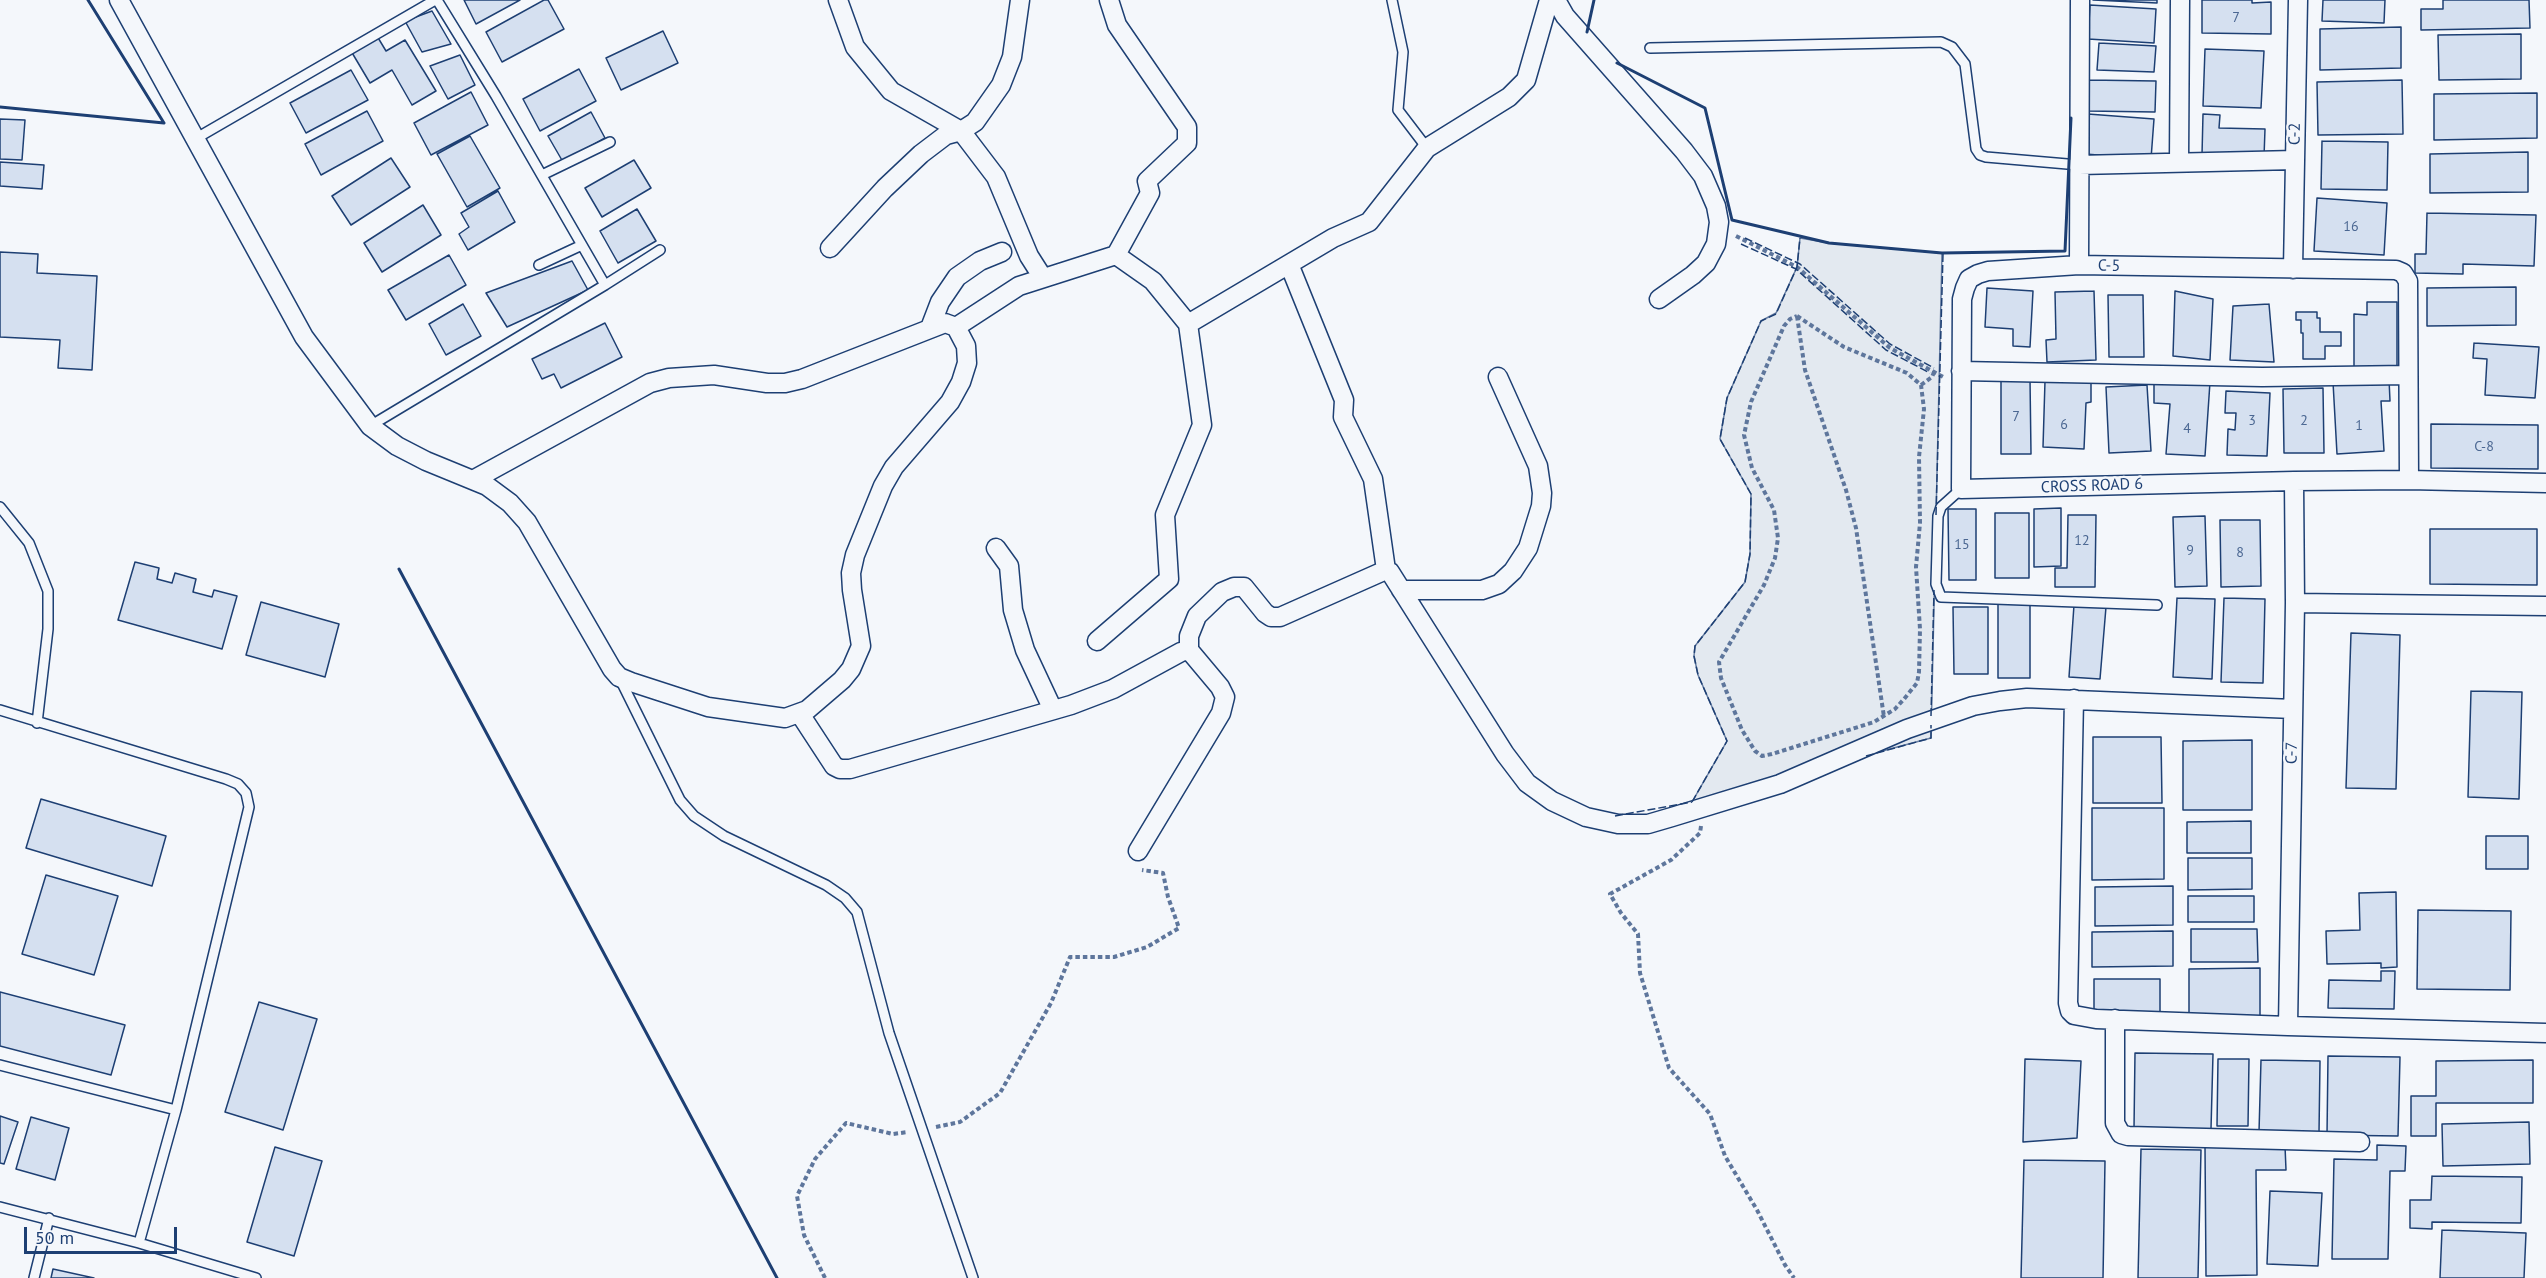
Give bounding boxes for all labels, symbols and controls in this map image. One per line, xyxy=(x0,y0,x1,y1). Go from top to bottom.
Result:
house number: 7 xyxy=(2232,10,2240,26)
street label: C-2 xyxy=(2285,123,2305,145)
house number: 16 xyxy=(2343,219,2359,235)
street label: C-5 xyxy=(2098,256,2120,276)
house number: 7 xyxy=(2012,409,2020,425)
house number: 3 xyxy=(2248,413,2256,429)
house number: 2 xyxy=(2300,413,2308,429)
house number: 6 xyxy=(2060,417,2068,433)
house number: 1 xyxy=(2355,418,2363,434)
house number: 4 xyxy=(2183,421,2191,437)
house number: C-8 xyxy=(2474,439,2494,455)
street label: CROSS ROAD 6 xyxy=(2041,475,2143,497)
house number: 12 xyxy=(2074,533,2090,549)
house number: 15 xyxy=(1954,537,1970,553)
house number: 9 xyxy=(2186,543,2194,559)
house number: 8 xyxy=(2236,545,2244,561)
street label: C-7 xyxy=(2282,742,2302,764)
scale bar xyxy=(27,1215,180,1253)
text: 50 m xyxy=(35,1226,74,1249)

